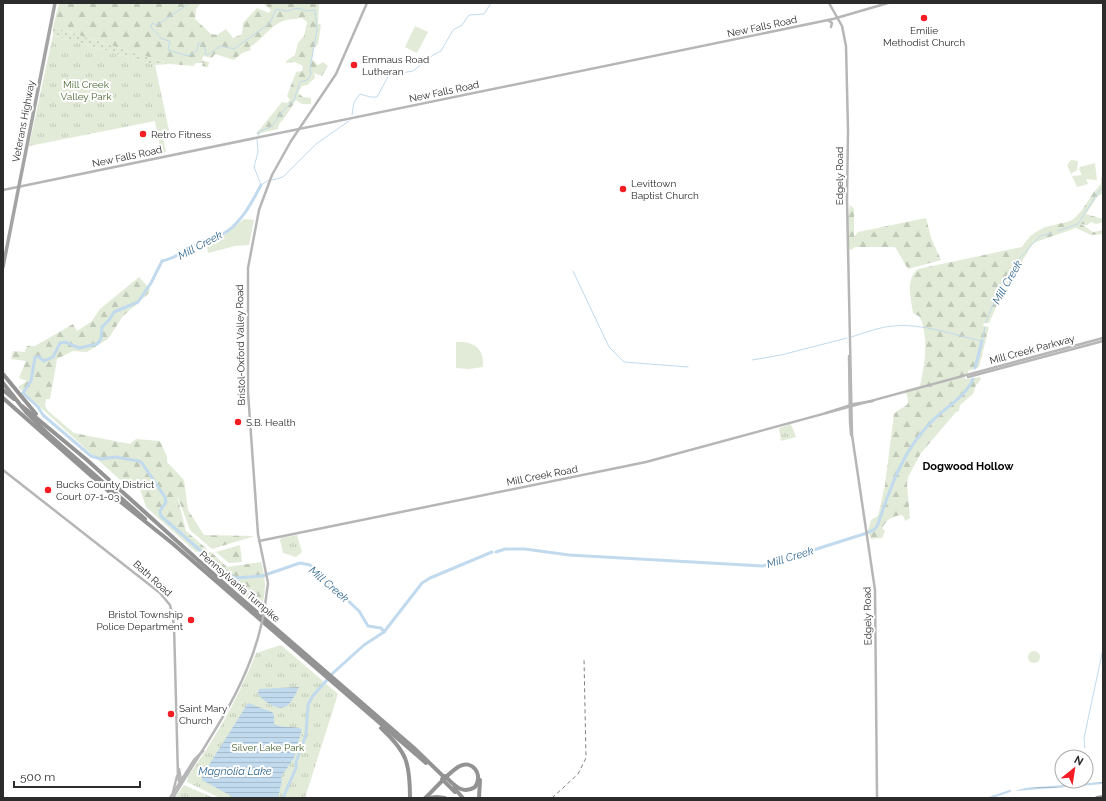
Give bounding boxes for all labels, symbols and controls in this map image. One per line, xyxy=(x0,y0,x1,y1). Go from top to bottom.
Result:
marker: Emilie Methodist Church xyxy=(919,13,929,23)
street label: New Falls Road xyxy=(726,14,798,39)
place label: Emilie Methodist Church xyxy=(883,25,965,48)
place label: Emmaus Road Lutheran xyxy=(362,54,429,77)
marker: Emmaus Road Lutheran xyxy=(349,60,359,70)
street label: Veterans Highway xyxy=(10,79,37,163)
park label: Mill Creek Valley Park xyxy=(60,79,112,102)
street label: New Falls Road xyxy=(408,79,480,104)
marker: Retro Fitness xyxy=(138,129,148,139)
place label: Retro Fitness xyxy=(151,129,211,140)
street label: New Falls Road xyxy=(91,144,163,169)
street label: Edgely Road xyxy=(834,147,845,205)
place label: Levittown Baptist Church xyxy=(631,178,699,201)
marker: Levittown Baptist Church xyxy=(618,184,628,194)
water label: Mill Creek xyxy=(176,228,225,263)
water label: Mill Creek xyxy=(990,258,1025,306)
street label: Bristol-Oxford Valley Road xyxy=(234,284,247,406)
street label: Mill Creek Parkway xyxy=(988,333,1076,366)
marker: S.B. Health xyxy=(233,417,243,427)
place label: S.B. Health xyxy=(246,417,296,428)
district label: Dogwood Hollow xyxy=(922,460,1014,473)
street label: Mill Creek Road xyxy=(506,463,579,488)
place label: Bucks County District Court 07-1-03 xyxy=(56,479,155,502)
marker: Bucks County District Court 07-1-03 xyxy=(43,485,53,495)
water label: Mill Creek xyxy=(765,544,815,571)
street label: Pennsylvania Turnpike xyxy=(197,549,282,624)
street label: Bath Road xyxy=(131,558,174,598)
water label: Mill Creek xyxy=(306,564,351,605)
street label: Edgely Road xyxy=(861,587,874,645)
place label: Bristol Township Police Department xyxy=(96,609,184,632)
marker: Bristol Township Police Department xyxy=(186,615,196,625)
place label: Saint Mary Church xyxy=(179,703,228,726)
marker: Saint Mary Church xyxy=(166,709,176,719)
park label: Silver Lake Park xyxy=(232,742,305,753)
north arrow xyxy=(1054,749,1094,789)
text: N xyxy=(1072,753,1086,769)
scale bar xyxy=(14,763,140,789)
water label: Magnolia Lake xyxy=(198,765,272,778)
text: 500 m xyxy=(20,770,55,784)

